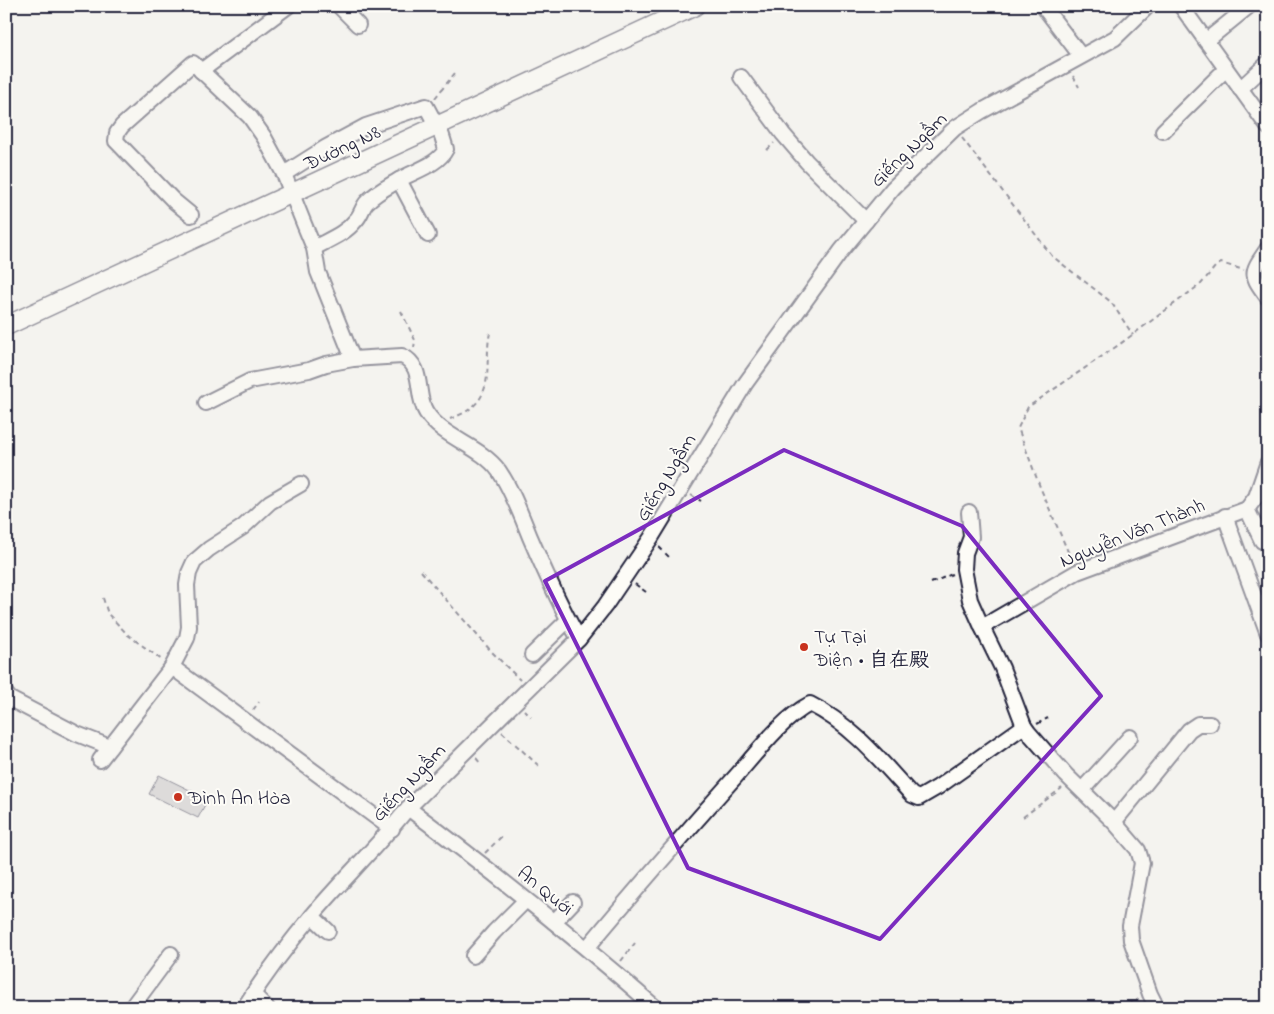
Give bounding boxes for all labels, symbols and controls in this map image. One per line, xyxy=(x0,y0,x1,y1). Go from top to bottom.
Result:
street label: Giếng Ngầm xyxy=(864,106,956,196)
street label: Đường N8 xyxy=(299,119,386,181)
street label: Giếng Ngầm xyxy=(630,429,706,528)
street label: Nguyễn Văn Thành xyxy=(1056,492,1210,578)
place label: Tự Tại Điện • 自在殿 xyxy=(813,624,929,676)
marker: Tự Tại Điện • 自在殿 xyxy=(798,641,810,653)
street label: Giếng Ngầm xyxy=(366,738,455,830)
place label: Đình An Hòa xyxy=(187,785,291,814)
marker: Đình An Hòa xyxy=(172,791,184,803)
street label: An Quới xyxy=(510,860,579,924)

